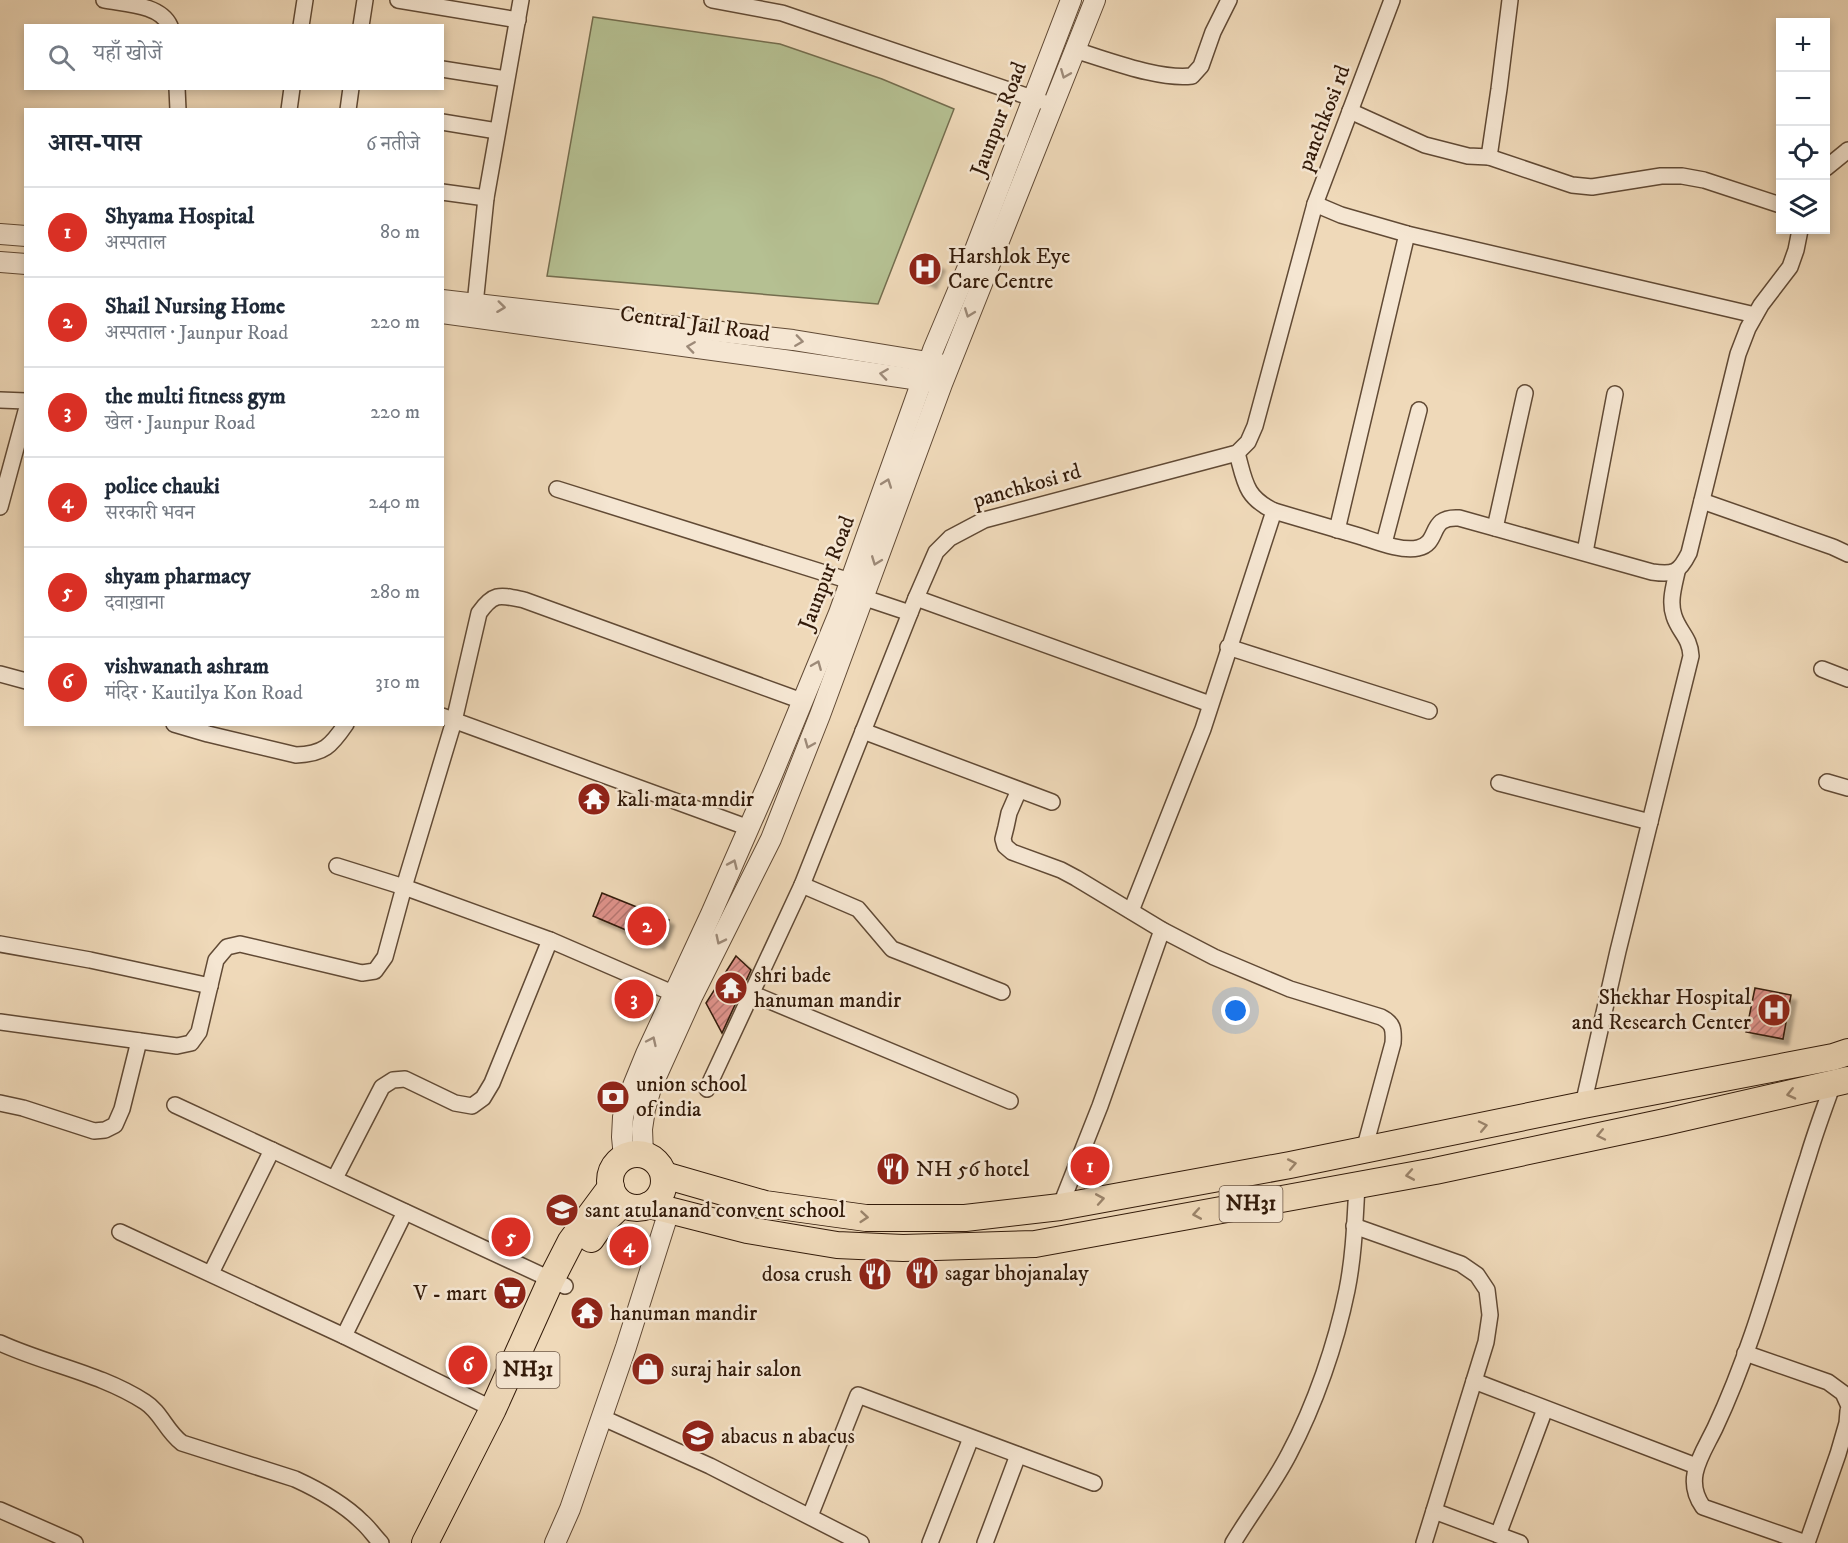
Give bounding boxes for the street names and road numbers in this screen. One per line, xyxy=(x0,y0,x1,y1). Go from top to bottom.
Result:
street label: Jaunpur Road xyxy=(964,58,1033,182)
street label: panchkosi rd xyxy=(1291,61,1357,176)
street label: Central Jail Road xyxy=(618,300,772,348)
street label: panchkosi rd xyxy=(969,458,1084,515)
street label: Jaunpur Road xyxy=(792,512,861,636)
road number: NH31 xyxy=(1220,1186,1282,1222)
road number: NH31 xyxy=(496,1352,560,1388)

